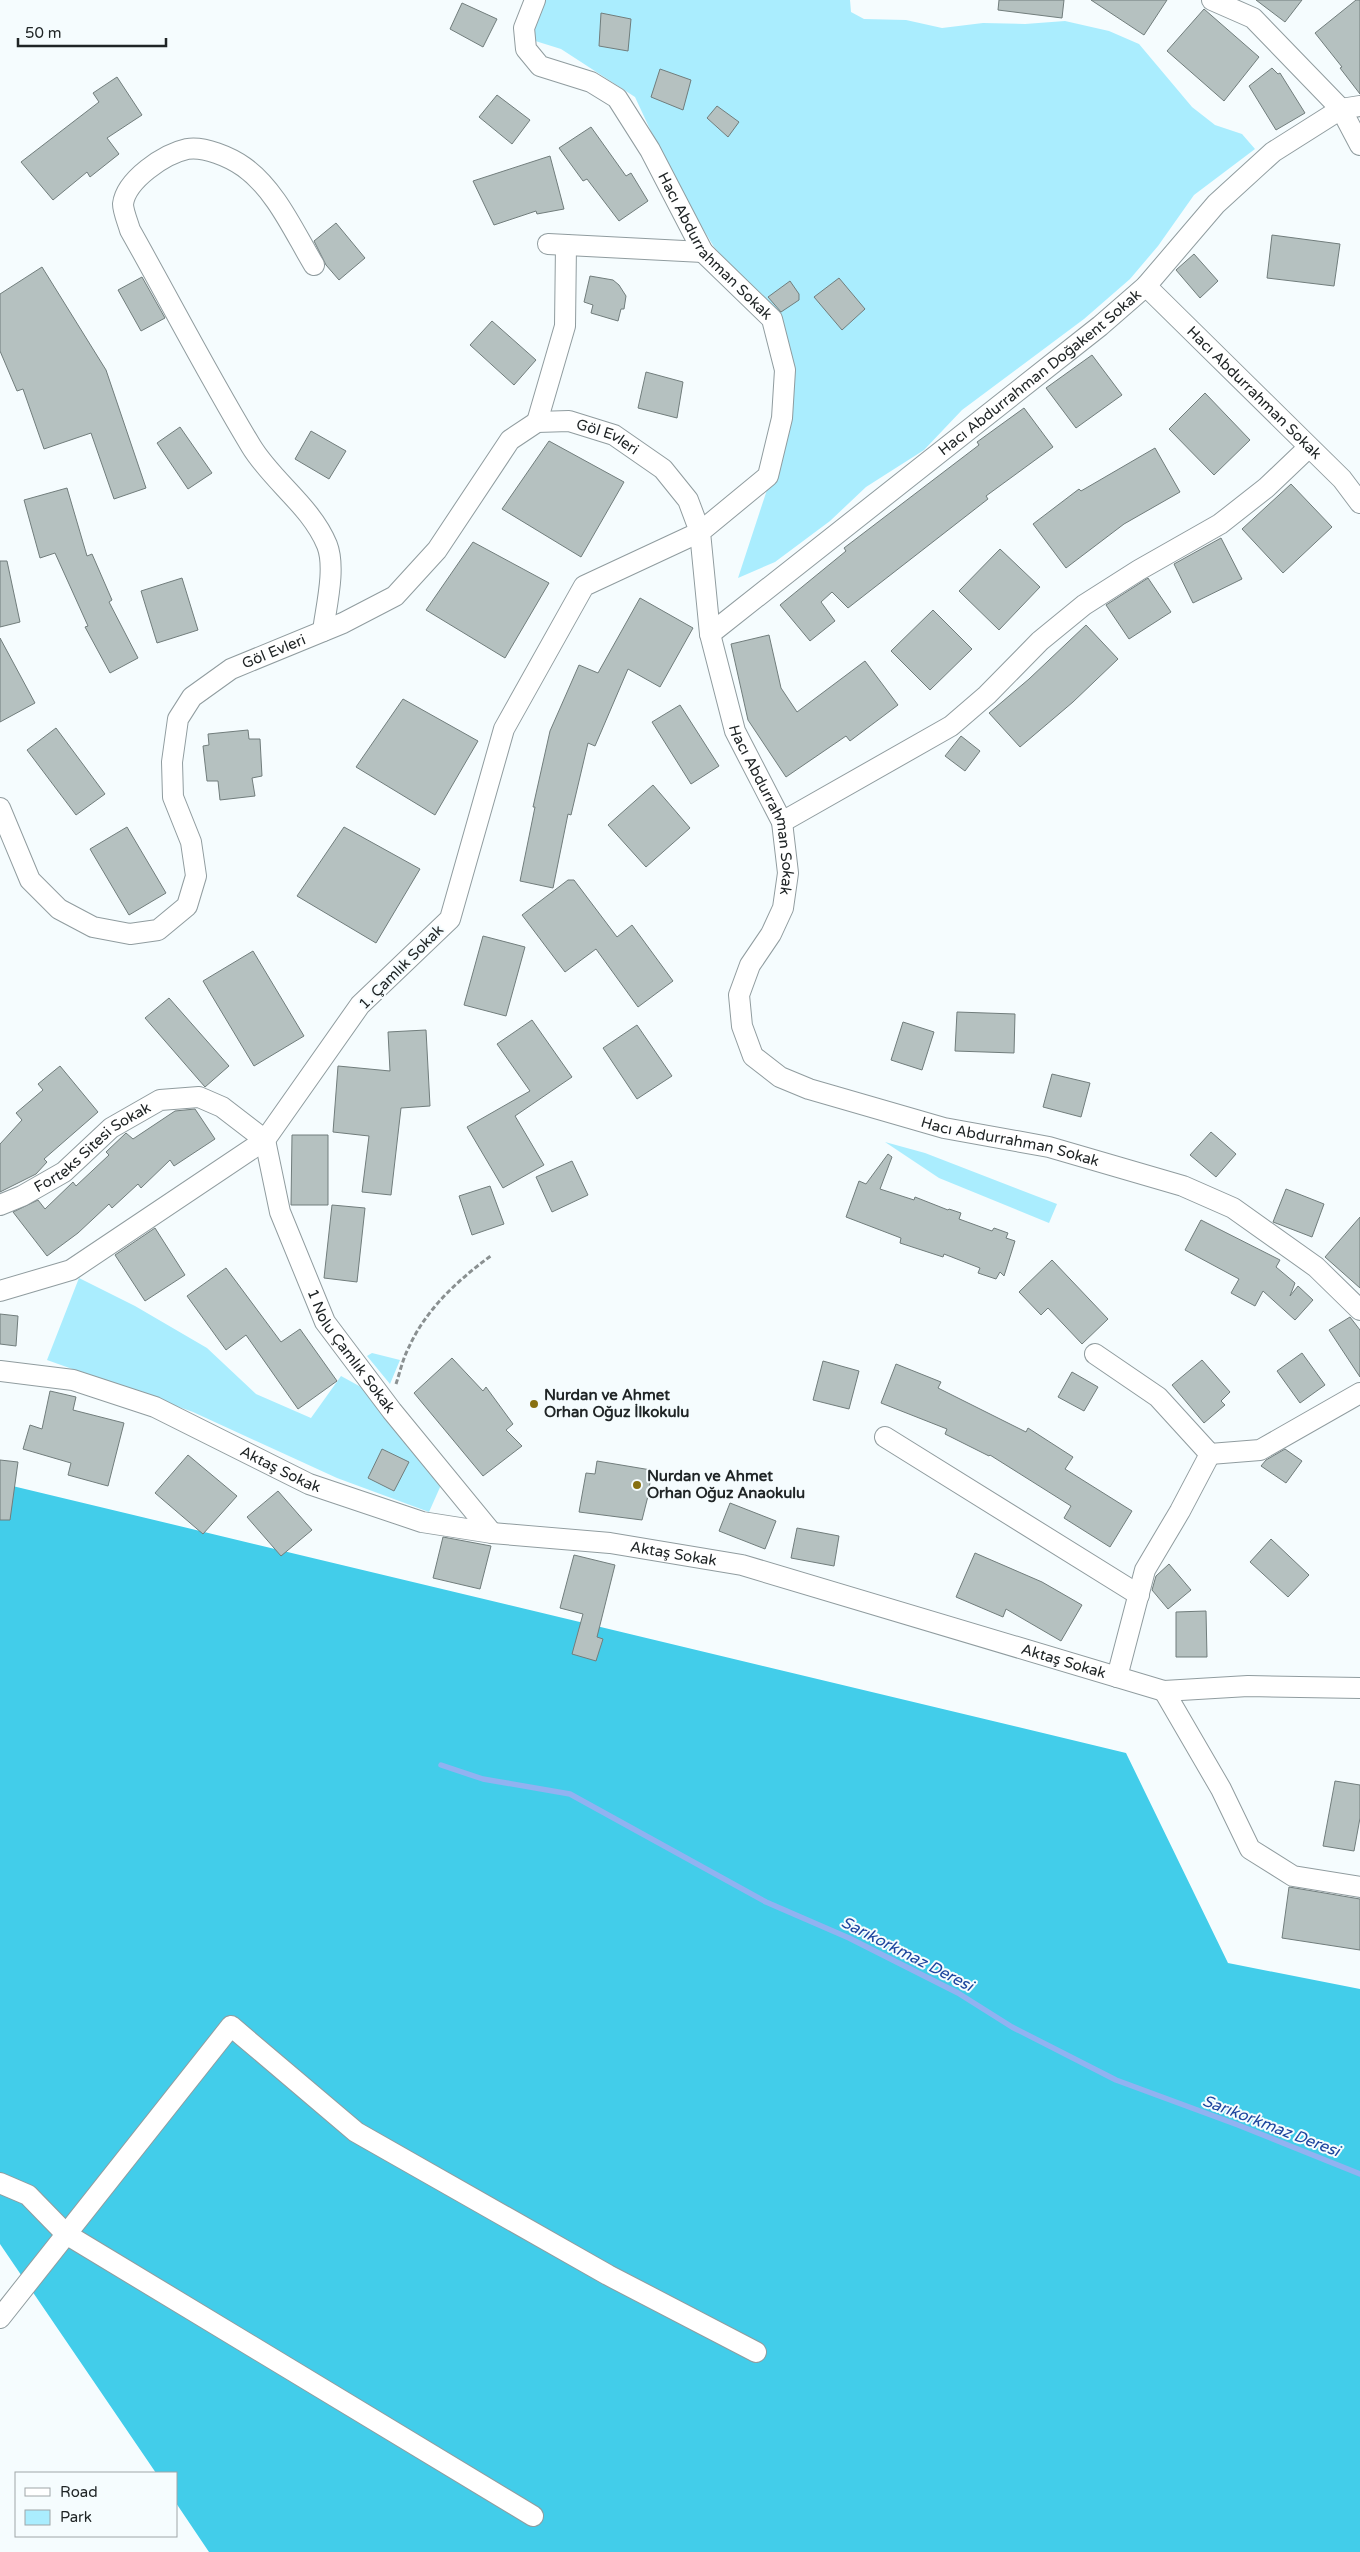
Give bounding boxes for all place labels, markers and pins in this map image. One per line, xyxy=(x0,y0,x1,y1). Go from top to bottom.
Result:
place label: Nurdan ve Ahmet Orhan Oğuz İlkokulu xyxy=(544,1386,689,1422)
marker: Nurdan ve Ahmet Orhan Oğuz İlkokulu xyxy=(528,1398,540,1410)
place label: Nurdan ve Ahmet Orhan Oğuz Anaokulu xyxy=(647,1467,805,1503)
marker: Nurdan ve Ahmet Orhan Oğuz Anaokulu xyxy=(631,1479,643,1491)

